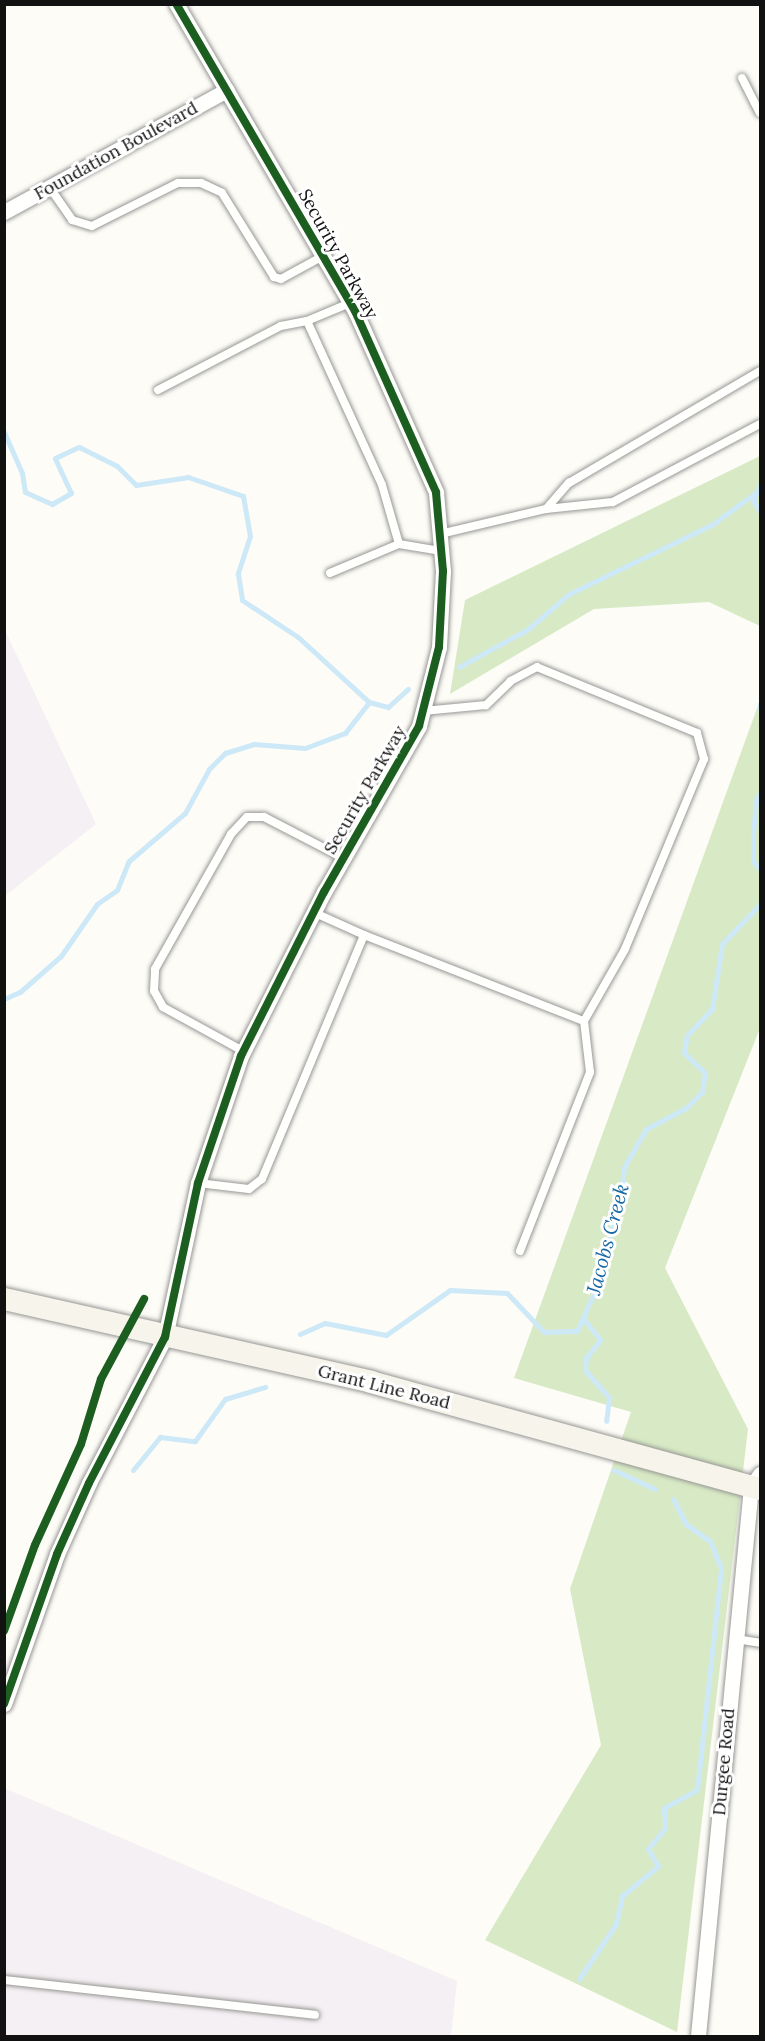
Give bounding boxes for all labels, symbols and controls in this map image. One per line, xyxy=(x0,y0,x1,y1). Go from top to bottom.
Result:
street label: Foundation Boulevard xyxy=(30,97,202,205)
street label: Security Parkway xyxy=(293,185,383,323)
street label: Security Parkway xyxy=(319,722,411,858)
water label: Jacobs Creek xyxy=(581,1181,633,1297)
street label: Grant Line Road xyxy=(316,1360,452,1414)
street label: Durgee Road xyxy=(709,1707,739,1817)

